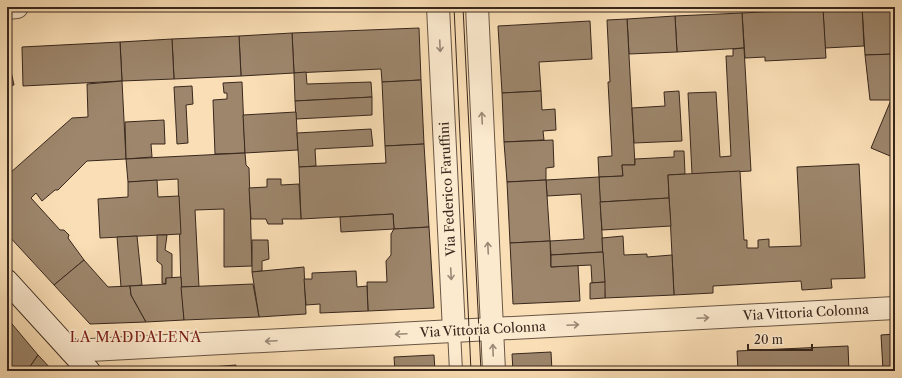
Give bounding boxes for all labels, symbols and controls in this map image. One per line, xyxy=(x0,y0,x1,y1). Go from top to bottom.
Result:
one-way arrow xyxy=(436,39,443,52)
one-way arrow xyxy=(479,112,486,125)
street label: Via Federico Faruffini xyxy=(435,121,459,258)
one-way arrow xyxy=(485,242,492,255)
one-way arrow xyxy=(447,267,455,280)
street label: Via Vittoria Colonna xyxy=(742,301,869,323)
one-way arrow xyxy=(696,314,709,322)
street label: Via Vittoria Colonna xyxy=(419,318,546,340)
one-way arrow xyxy=(566,321,579,328)
scale bar xyxy=(748,326,812,352)
district label: LA MADDALENA xyxy=(70,328,202,346)
one-way arrow xyxy=(395,330,408,337)
text: 20 m xyxy=(754,332,783,347)
one-way arrow xyxy=(265,337,278,344)
one-way arrow xyxy=(490,344,497,357)

